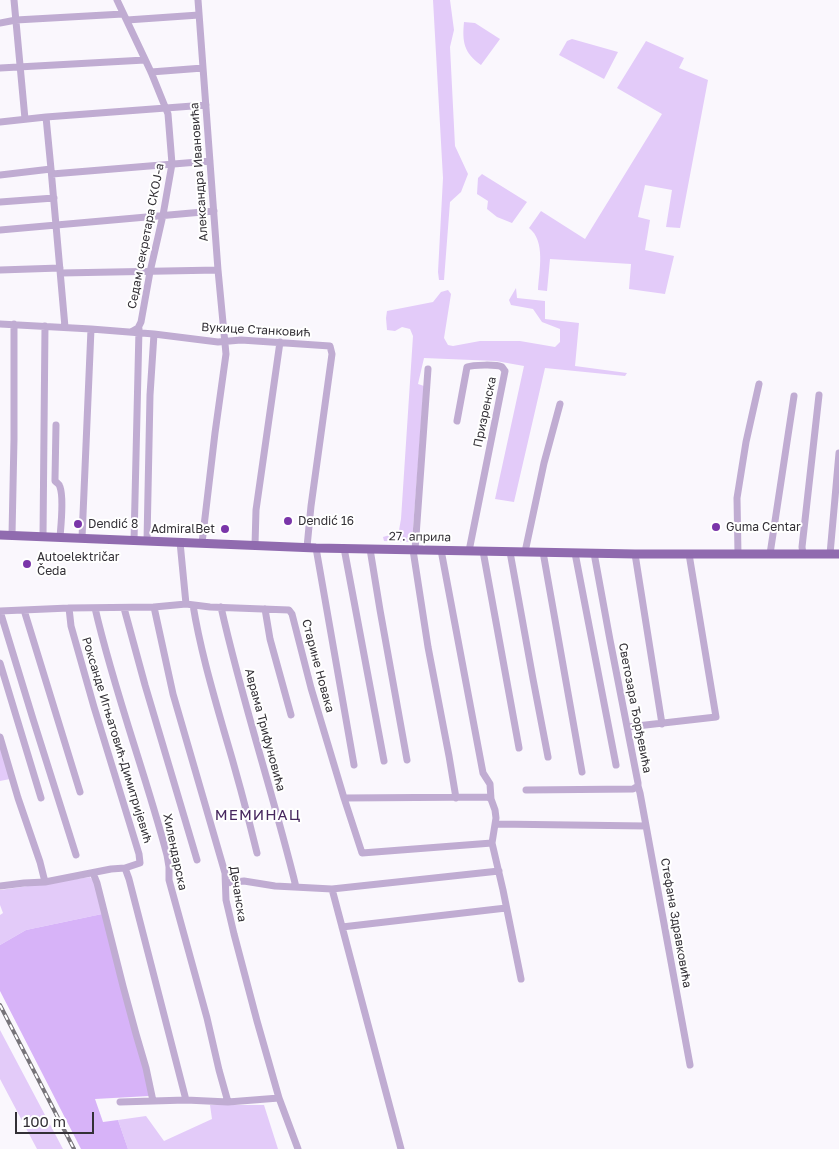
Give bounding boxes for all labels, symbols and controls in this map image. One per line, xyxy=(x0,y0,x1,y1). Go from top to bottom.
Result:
street label: Александра Ивановића xyxy=(187,102,211,242)
street label: Седам секретара СКОЈ-а xyxy=(125,162,167,310)
street label: Вукице Станковић xyxy=(201,320,311,340)
street label: Призренска xyxy=(470,375,500,449)
place label: Dendić 16 xyxy=(298,514,354,528)
marker: Dendić 16 xyxy=(282,515,294,527)
place label: Dendić 8 xyxy=(88,517,138,531)
marker: Dendić 8 xyxy=(72,518,84,530)
place label: Guma Centar xyxy=(726,520,801,534)
marker: Guma Centar xyxy=(710,521,722,533)
place label: AdmiralBet xyxy=(151,522,215,536)
marker: AdmiralBet xyxy=(219,523,231,535)
street label: 27. априла xyxy=(389,529,451,545)
place label: Autoelektričar Čeda xyxy=(37,550,119,578)
marker: Autoelektričar Čeda xyxy=(21,558,33,570)
street label: Старине Новака xyxy=(299,618,337,714)
street label: Роксанде Игњатовић-Димитријевић xyxy=(79,635,155,845)
street label: Светозара Ђорђевића xyxy=(615,642,655,774)
street label: Аврама Трифуновића xyxy=(242,667,288,793)
district label: МЕМИНАЦ xyxy=(214,806,302,824)
street label: Хилендарска xyxy=(160,812,190,892)
street label: Стефана Здравковића xyxy=(657,857,695,989)
street label: Дечанска xyxy=(226,865,250,923)
scale bar xyxy=(18,1102,96,1134)
text: 100 m xyxy=(23,1112,66,1130)

